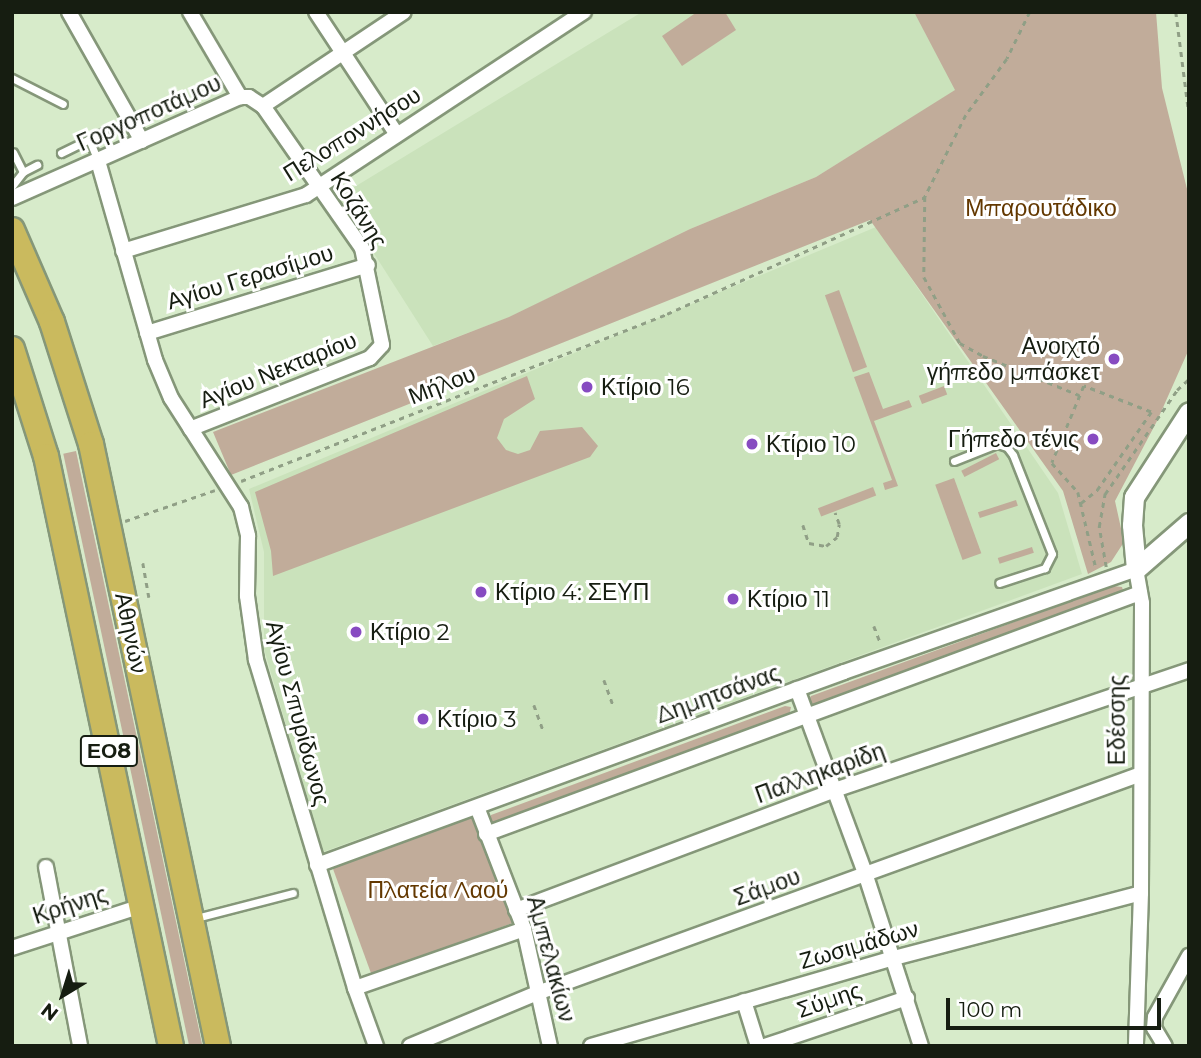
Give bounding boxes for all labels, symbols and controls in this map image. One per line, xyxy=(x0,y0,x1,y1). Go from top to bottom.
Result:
street label: Γοργοποτάμου xyxy=(73,69,225,157)
street label: Πελοποννήσου xyxy=(278,81,426,187)
street label: Κοζάνης xyxy=(325,167,393,253)
park label: Μπαρουτάδικο xyxy=(965,194,1117,222)
street label: Αγίου Γερασίμου xyxy=(163,239,337,315)
street label: Αγίου Νεκταρίου xyxy=(195,326,361,414)
place label: Ανοιχτό γήπεδο μπάσκετ xyxy=(927,332,1100,386)
marker: Ανοιχτό γήπεδο μπάσκετ xyxy=(1106,351,1122,367)
street label: Μήλου xyxy=(404,360,480,410)
place label: Κτίριο 16 xyxy=(601,373,690,401)
marker: Κτίριο 16 xyxy=(579,379,595,395)
place label: Γήπεδο τένις xyxy=(948,425,1079,453)
place label: Κτίριο 10 xyxy=(766,430,856,458)
marker: Γήπεδο τένις xyxy=(1085,431,1101,447)
marker: Κτίριο 10 xyxy=(744,436,760,452)
place label: Κτίριο 4: ΣΕΥΠ xyxy=(495,578,649,606)
marker: Κτίριο 4: ΣΕΥΠ xyxy=(473,584,489,600)
place label: Κτίριο 11 xyxy=(747,585,830,613)
street label: Αθηνών xyxy=(109,590,153,676)
marker: Κτίριο 11 xyxy=(725,591,741,607)
street label: Αγίου Σπυρίδωνος xyxy=(260,617,336,809)
place label: Κτίριο 2 xyxy=(370,618,450,646)
marker: Κτίριο 2 xyxy=(348,624,364,640)
street label: Δημητσάνας xyxy=(652,659,784,729)
street label: Εδέσσης xyxy=(1103,675,1131,765)
place label: Κτίριο 3 xyxy=(437,705,517,733)
marker: Κτίριο 3 xyxy=(415,711,431,727)
road number: ΕΟ8 xyxy=(79,734,139,768)
street label: Παλληκαρίδη xyxy=(751,737,889,809)
street label: Σάμου xyxy=(730,862,804,912)
park label: Πλατεία Λαού xyxy=(368,876,508,904)
street label: Κρήνης xyxy=(29,880,111,930)
street label: Αμπελακίων xyxy=(521,893,581,1025)
street label: Ζωσιμάδων xyxy=(796,915,922,975)
north arrow xyxy=(28,960,98,1030)
street label: Σύμης xyxy=(793,976,865,1024)
scale bar xyxy=(949,984,1164,1028)
text: 100 m xyxy=(959,997,1022,1022)
text: N xyxy=(37,998,63,1026)

